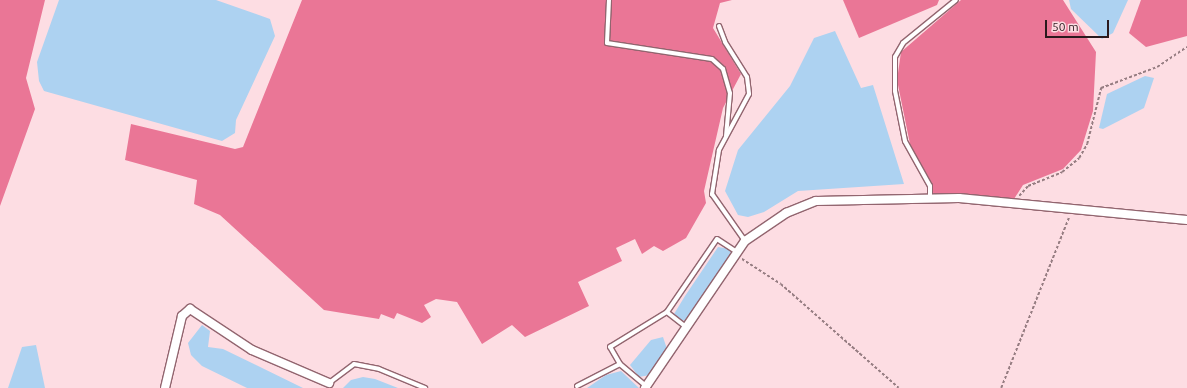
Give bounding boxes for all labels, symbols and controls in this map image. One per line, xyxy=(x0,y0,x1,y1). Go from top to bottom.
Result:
scale bar xyxy=(1047,12,1111,38)
text: 50 m xyxy=(1052,20,1079,33)

